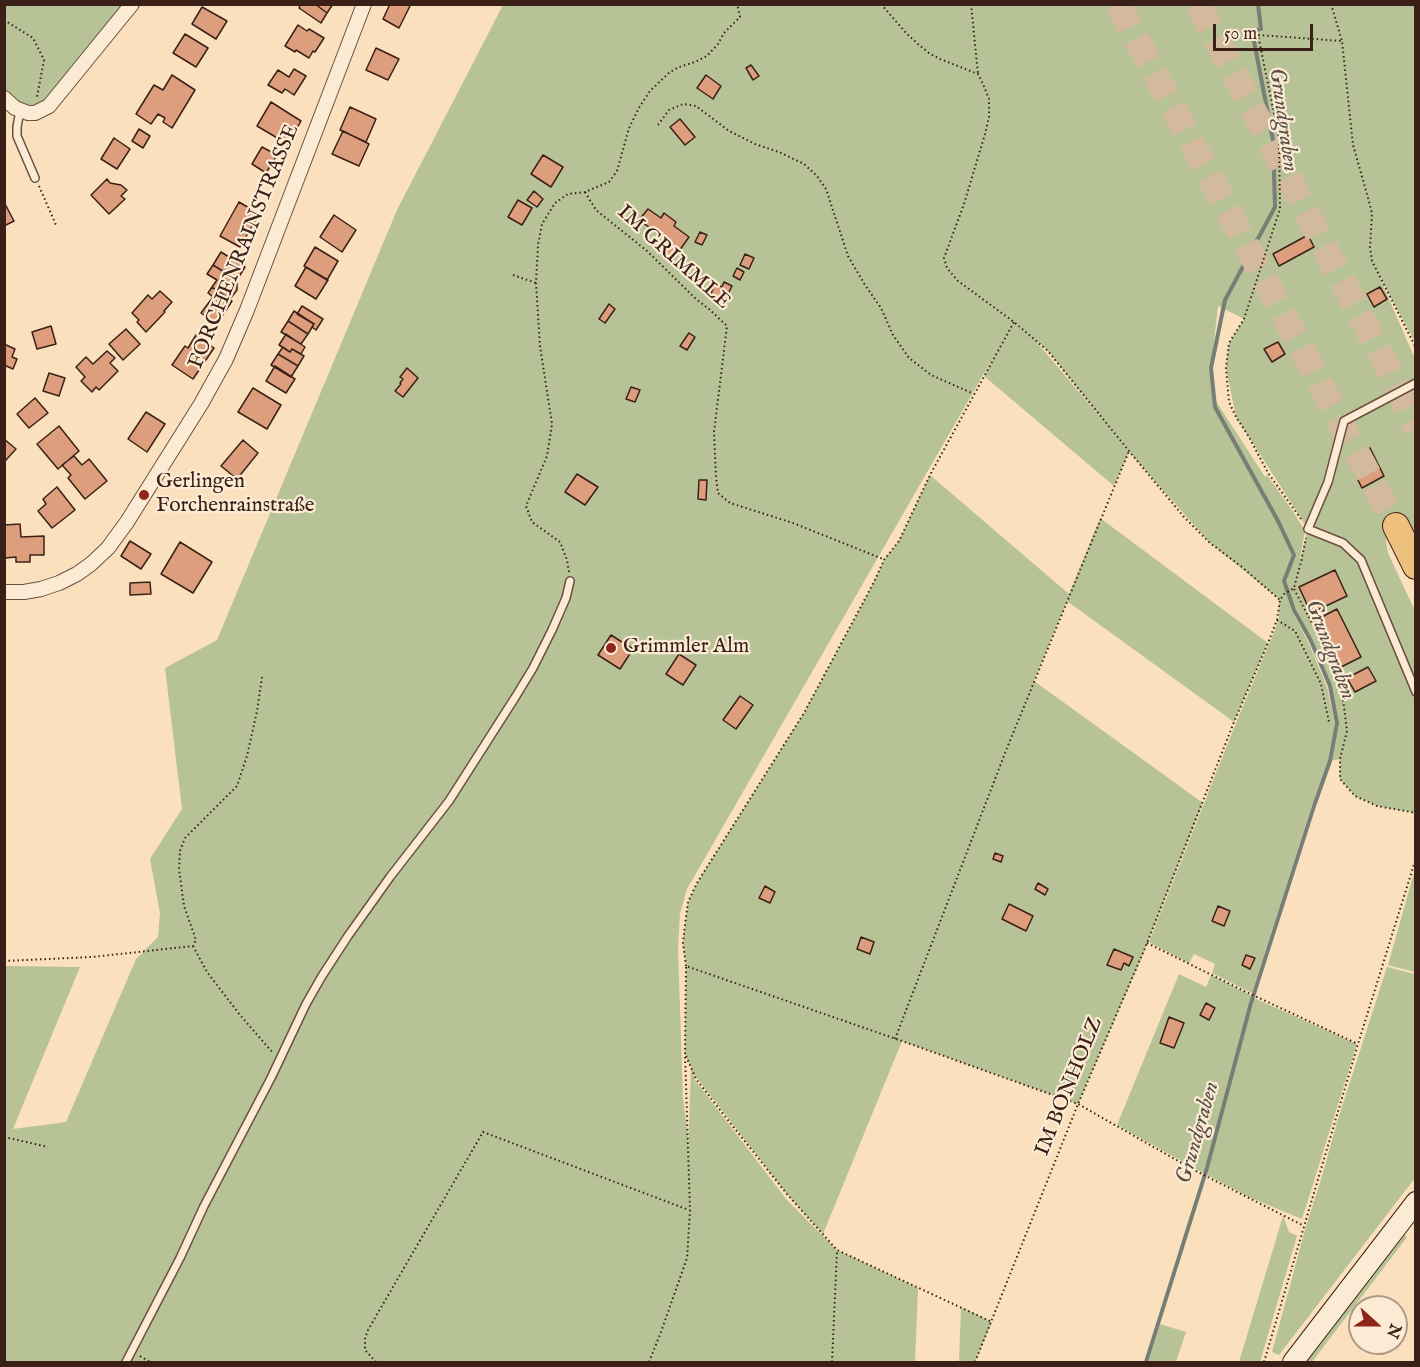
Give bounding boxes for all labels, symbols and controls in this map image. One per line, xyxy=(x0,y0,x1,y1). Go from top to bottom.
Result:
scale bar xyxy=(1216,12,1316,50)
text: 50 m xyxy=(1224,23,1257,46)
water label: Grundgraben xyxy=(1262,66,1302,174)
street label: FORCHENRAINSTRASSE xyxy=(184,121,306,373)
street label: IM GRIMMLE xyxy=(611,201,735,315)
place label: Gerlingen Forchenrainstraße xyxy=(156,470,315,520)
marker: Gerlingen Forchenrainstraße xyxy=(137,488,151,502)
water label: Grundgraben xyxy=(1298,596,1360,704)
place label: Grimmler Alm xyxy=(623,635,749,661)
marker: Grimmler Alm xyxy=(604,641,618,655)
street label: IM BONHOLZ xyxy=(1031,1014,1109,1160)
water label: Grundgraben xyxy=(1172,1079,1226,1187)
north arrow xyxy=(1348,1295,1408,1355)
text: N xyxy=(1381,1321,1405,1341)

